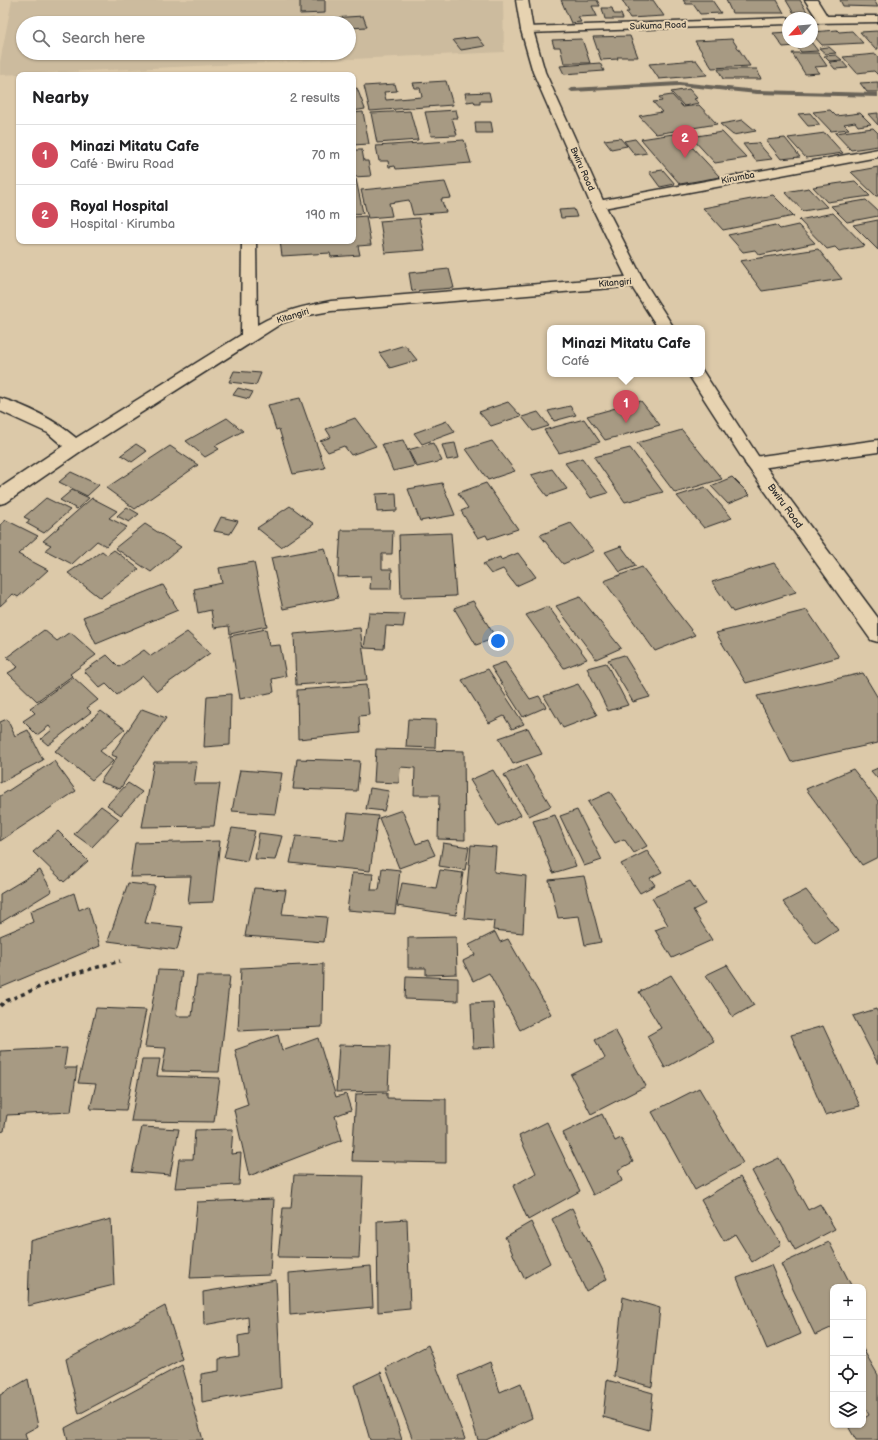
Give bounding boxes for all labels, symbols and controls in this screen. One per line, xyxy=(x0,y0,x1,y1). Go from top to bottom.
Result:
north arrow xyxy=(782,12,818,48)
search box xyxy=(16,16,356,60)
street label: Sukuma Road xyxy=(630,20,686,32)
icon: search xyxy=(30,27,52,49)
text: Search here xyxy=(62,29,145,48)
text: Nearby xyxy=(32,88,89,108)
text: 2 results xyxy=(290,90,340,106)
pin: 2 xyxy=(672,125,698,158)
text: Minazi Mitatu Cafe xyxy=(70,137,199,156)
street label: Bwiru Road xyxy=(567,145,597,193)
text: 1 xyxy=(42,147,48,163)
text: 70 m xyxy=(312,147,340,163)
text: Café · Bwiru Road xyxy=(70,156,174,172)
street label: Kirumba xyxy=(720,169,756,187)
text: Royal Hospital xyxy=(70,197,168,216)
text: 2 xyxy=(41,207,49,223)
text: 190 m xyxy=(306,207,340,223)
text: Hospital · Kirumba xyxy=(70,216,175,232)
street label: Kitangiri xyxy=(598,276,632,290)
street label: Kitangiri xyxy=(276,306,310,326)
popup xyxy=(547,325,705,377)
text: Minazi Mitatu Cafe xyxy=(561,334,691,353)
text: Café xyxy=(561,353,589,369)
pin: 1 xyxy=(613,390,639,423)
street label: Bwiru Road xyxy=(765,481,805,531)
your location xyxy=(488,631,508,651)
map controls xyxy=(830,1284,866,1428)
button: + xyxy=(830,1284,866,1320)
button: − xyxy=(830,1320,866,1356)
button: locate xyxy=(830,1356,866,1392)
button: layers xyxy=(830,1392,866,1428)

